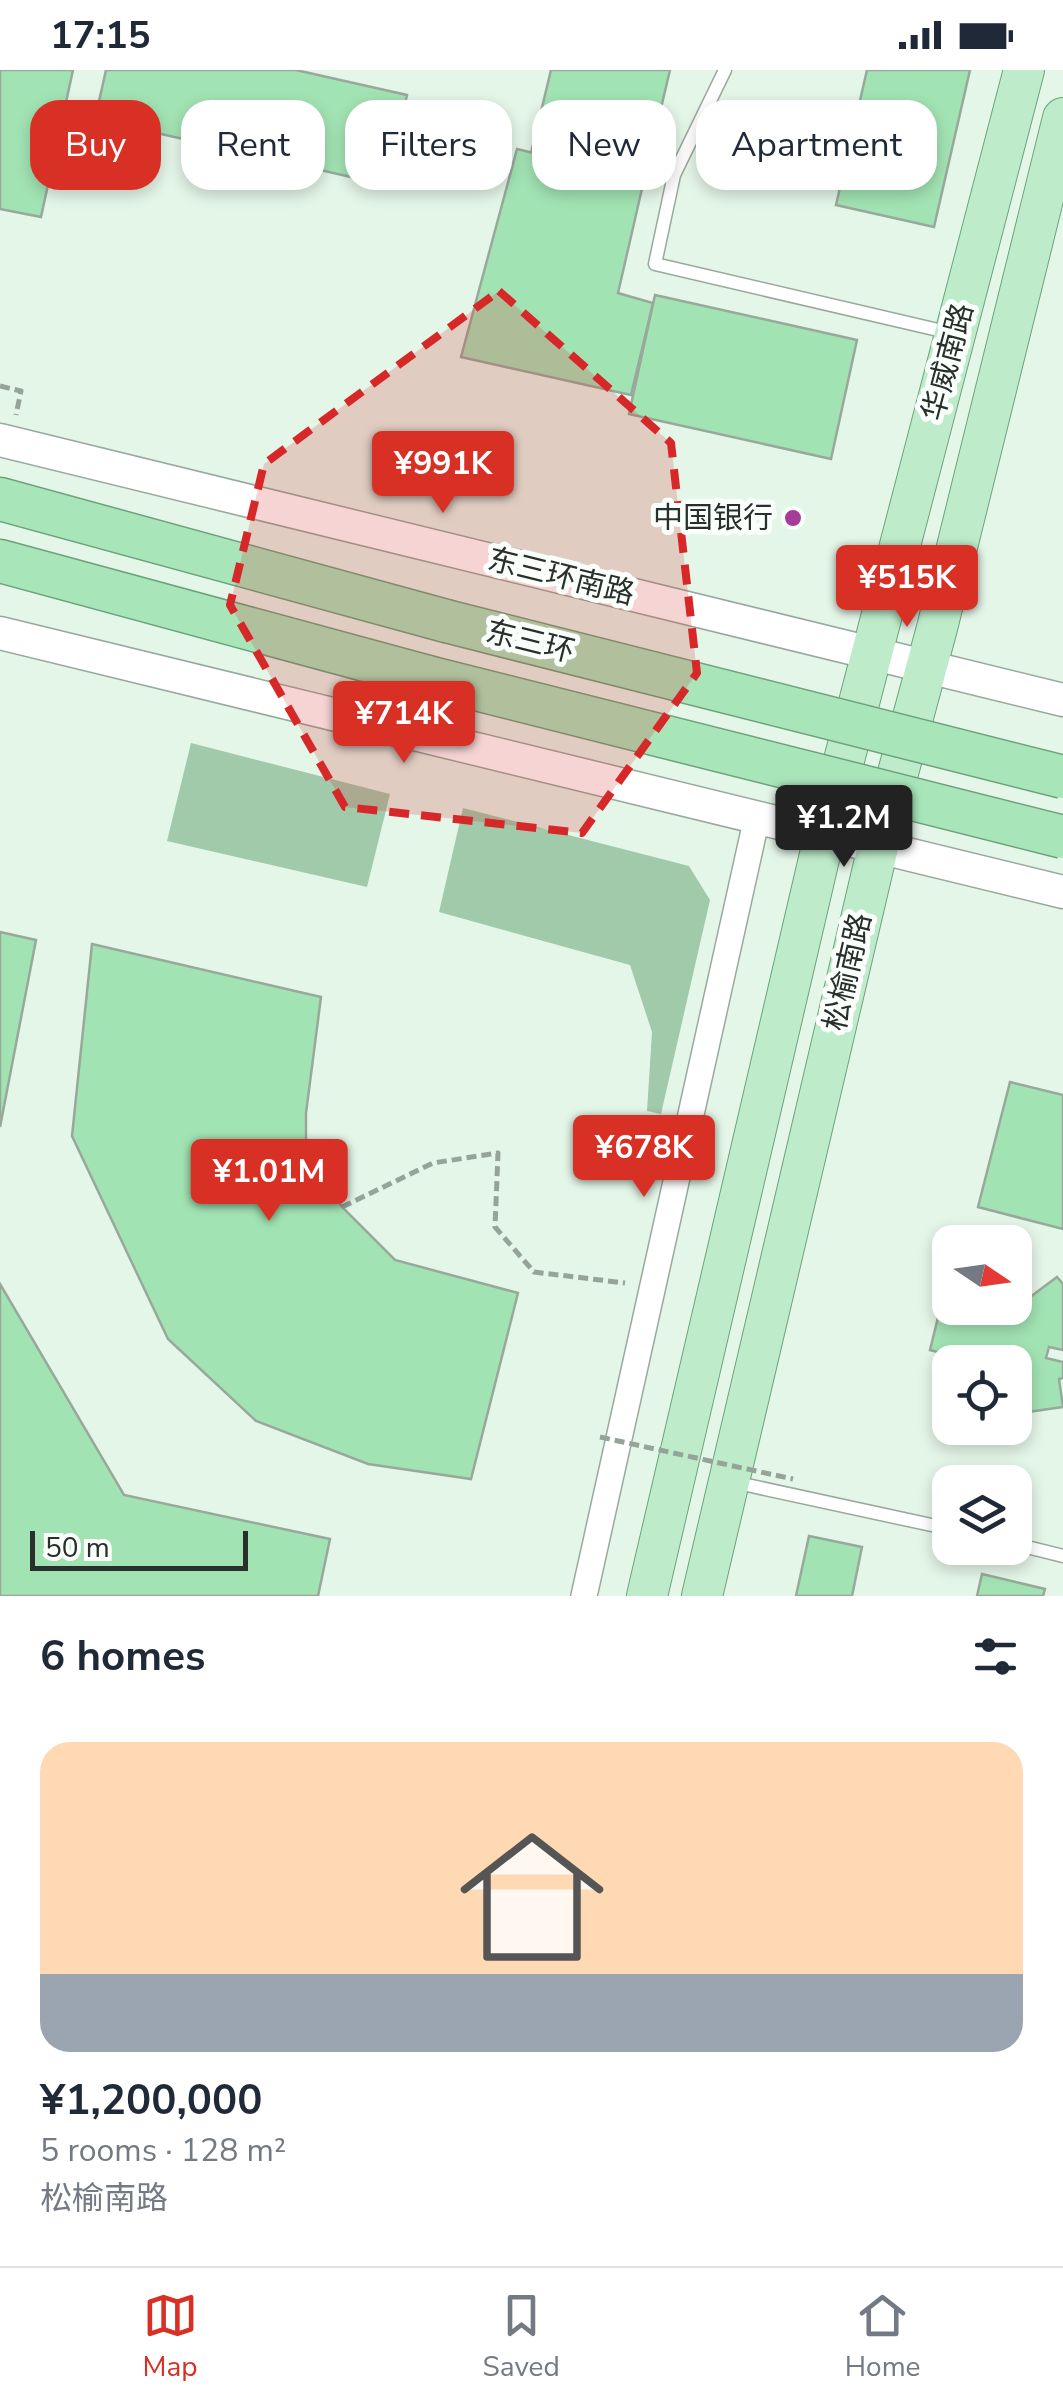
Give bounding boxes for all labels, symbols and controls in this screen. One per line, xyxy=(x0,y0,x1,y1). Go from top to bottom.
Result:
text: 17:15 xyxy=(50,10,151,61)
chip: Buy xyxy=(30,100,161,190)
chip: Rent xyxy=(181,100,325,190)
chip: Filters xyxy=(345,100,512,190)
chip: New xyxy=(532,100,676,190)
chip: Apartment xyxy=(696,100,937,190)
street label: 华威南路 xyxy=(913,299,983,425)
pin: ¥991K xyxy=(373,431,513,516)
text: ¥991K xyxy=(394,442,492,485)
place label: 中国银行 xyxy=(653,498,773,539)
marker: 中国银行 xyxy=(782,507,804,529)
street label: 东三环南路 xyxy=(483,539,639,615)
pin: ¥515K xyxy=(837,545,977,630)
text: ¥515K xyxy=(858,556,956,599)
street label: 东三环 xyxy=(481,611,579,673)
pin: ¥714K xyxy=(334,681,474,766)
text: ¥714K xyxy=(355,692,453,735)
pin: ¥1.2M xyxy=(774,785,914,870)
text: ¥1.2M xyxy=(797,796,891,839)
street label: 松榆南路 xyxy=(815,909,881,1035)
pin: ¥678K xyxy=(574,1115,714,1200)
text: ¥678K xyxy=(595,1126,693,1169)
pin: ¥1.01M xyxy=(188,1139,350,1224)
text: ¥1.01M xyxy=(213,1150,325,1193)
north arrow xyxy=(932,1225,1032,1325)
map controls xyxy=(932,1225,1032,1565)
button: locate xyxy=(932,1345,1032,1445)
button: layers xyxy=(932,1465,1032,1565)
scale bar xyxy=(30,1526,248,1570)
text: 50 m xyxy=(45,1529,110,1567)
text: 6 homes xyxy=(40,1628,205,1685)
icon: filters xyxy=(968,1629,1023,1684)
icon: home xyxy=(442,1807,622,1987)
text: ¥1,200,000 xyxy=(40,2072,262,2129)
text: 5 rooms · 128 m² xyxy=(40,2129,286,2172)
text: 松榆南路 xyxy=(40,2177,168,2220)
tab: Map xyxy=(142,2288,198,2386)
tab: Saved xyxy=(482,2288,560,2386)
tab: Home xyxy=(845,2288,921,2386)

